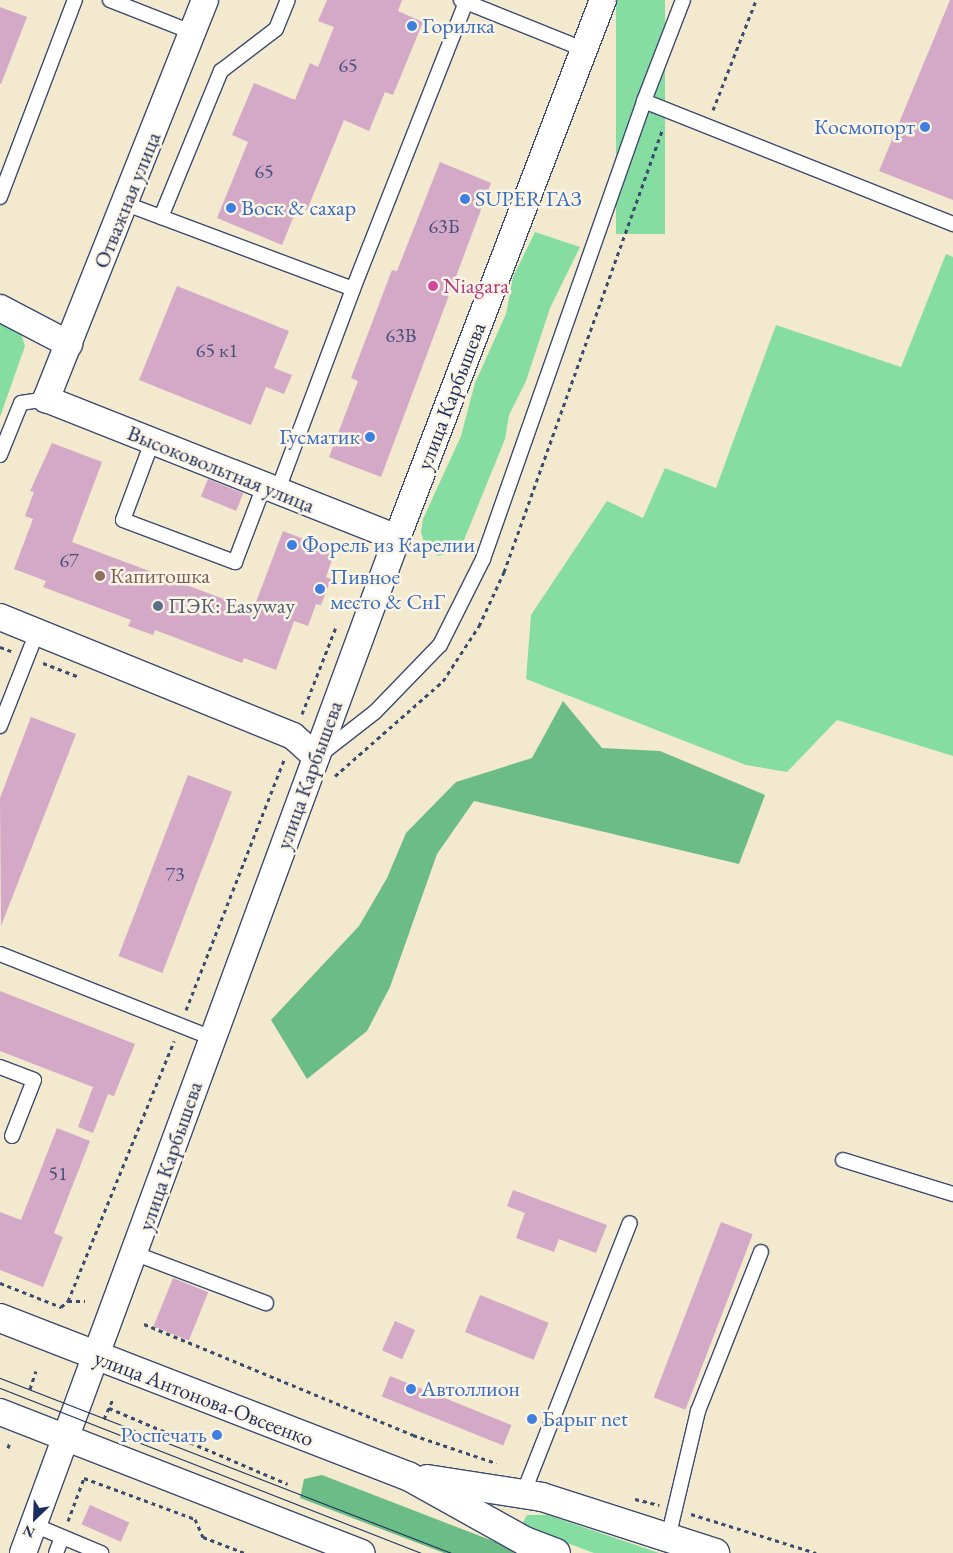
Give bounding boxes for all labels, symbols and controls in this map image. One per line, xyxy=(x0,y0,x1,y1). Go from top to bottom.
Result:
place label: Горилка xyxy=(422,13,495,39)
marker: Горилка xyxy=(406,20,418,32)
house number: 65 xyxy=(338,53,358,77)
place label: Космопорт xyxy=(814,114,915,140)
marker: Космопорт xyxy=(919,121,931,133)
street label: Отважная улица xyxy=(88,128,166,272)
house number: 65 xyxy=(254,159,274,183)
place label: SUPER ГАЗ xyxy=(475,186,582,212)
marker: SUPER ГАЗ xyxy=(459,193,471,205)
place label: Воск & сахар xyxy=(241,195,356,221)
marker: Воск & сахар xyxy=(225,202,237,214)
house number: 63Б xyxy=(429,214,459,238)
place label: Niagara xyxy=(443,273,509,299)
marker: Niagara xyxy=(427,280,439,292)
street label: улица Карбышева xyxy=(411,318,491,474)
house number: 63В xyxy=(386,323,416,347)
house number: 65 к1 xyxy=(196,338,238,362)
street label: Высоковольтная улица xyxy=(123,419,319,519)
place label: Гусматик xyxy=(279,424,360,450)
marker: Гусматик xyxy=(364,431,376,443)
place label: Форель из Карелии xyxy=(302,532,475,558)
marker: Форель из Карелии xyxy=(286,539,298,551)
house number: 67 xyxy=(59,548,79,572)
place label: Капитошка xyxy=(110,563,210,589)
place label: Пивное место & СнГ xyxy=(330,563,445,614)
marker: Капитошка xyxy=(94,570,106,582)
marker: Пивное место & СнГ xyxy=(314,583,326,595)
place label: ПЭК: Easyway xyxy=(168,593,295,619)
marker: ПЭК: Easyway xyxy=(152,600,164,612)
street label: улица Карбышева xyxy=(270,697,348,853)
house number: 73 xyxy=(165,862,185,886)
street label: улица Карбышева xyxy=(132,1078,208,1234)
house number: 51 xyxy=(48,1161,68,1185)
street label: улица Антонова-Овсеенко xyxy=(91,1344,317,1452)
place label: Автоллион xyxy=(421,1376,520,1402)
marker: Автоллион xyxy=(405,1383,417,1395)
place label: Барыг net xyxy=(542,1406,628,1432)
marker: Барыг net xyxy=(526,1413,538,1425)
place label: Роспечать xyxy=(120,1422,207,1448)
marker: Роспечать xyxy=(211,1429,223,1441)
north arrow xyxy=(10,1493,60,1543)
text: N xyxy=(20,1521,38,1542)

